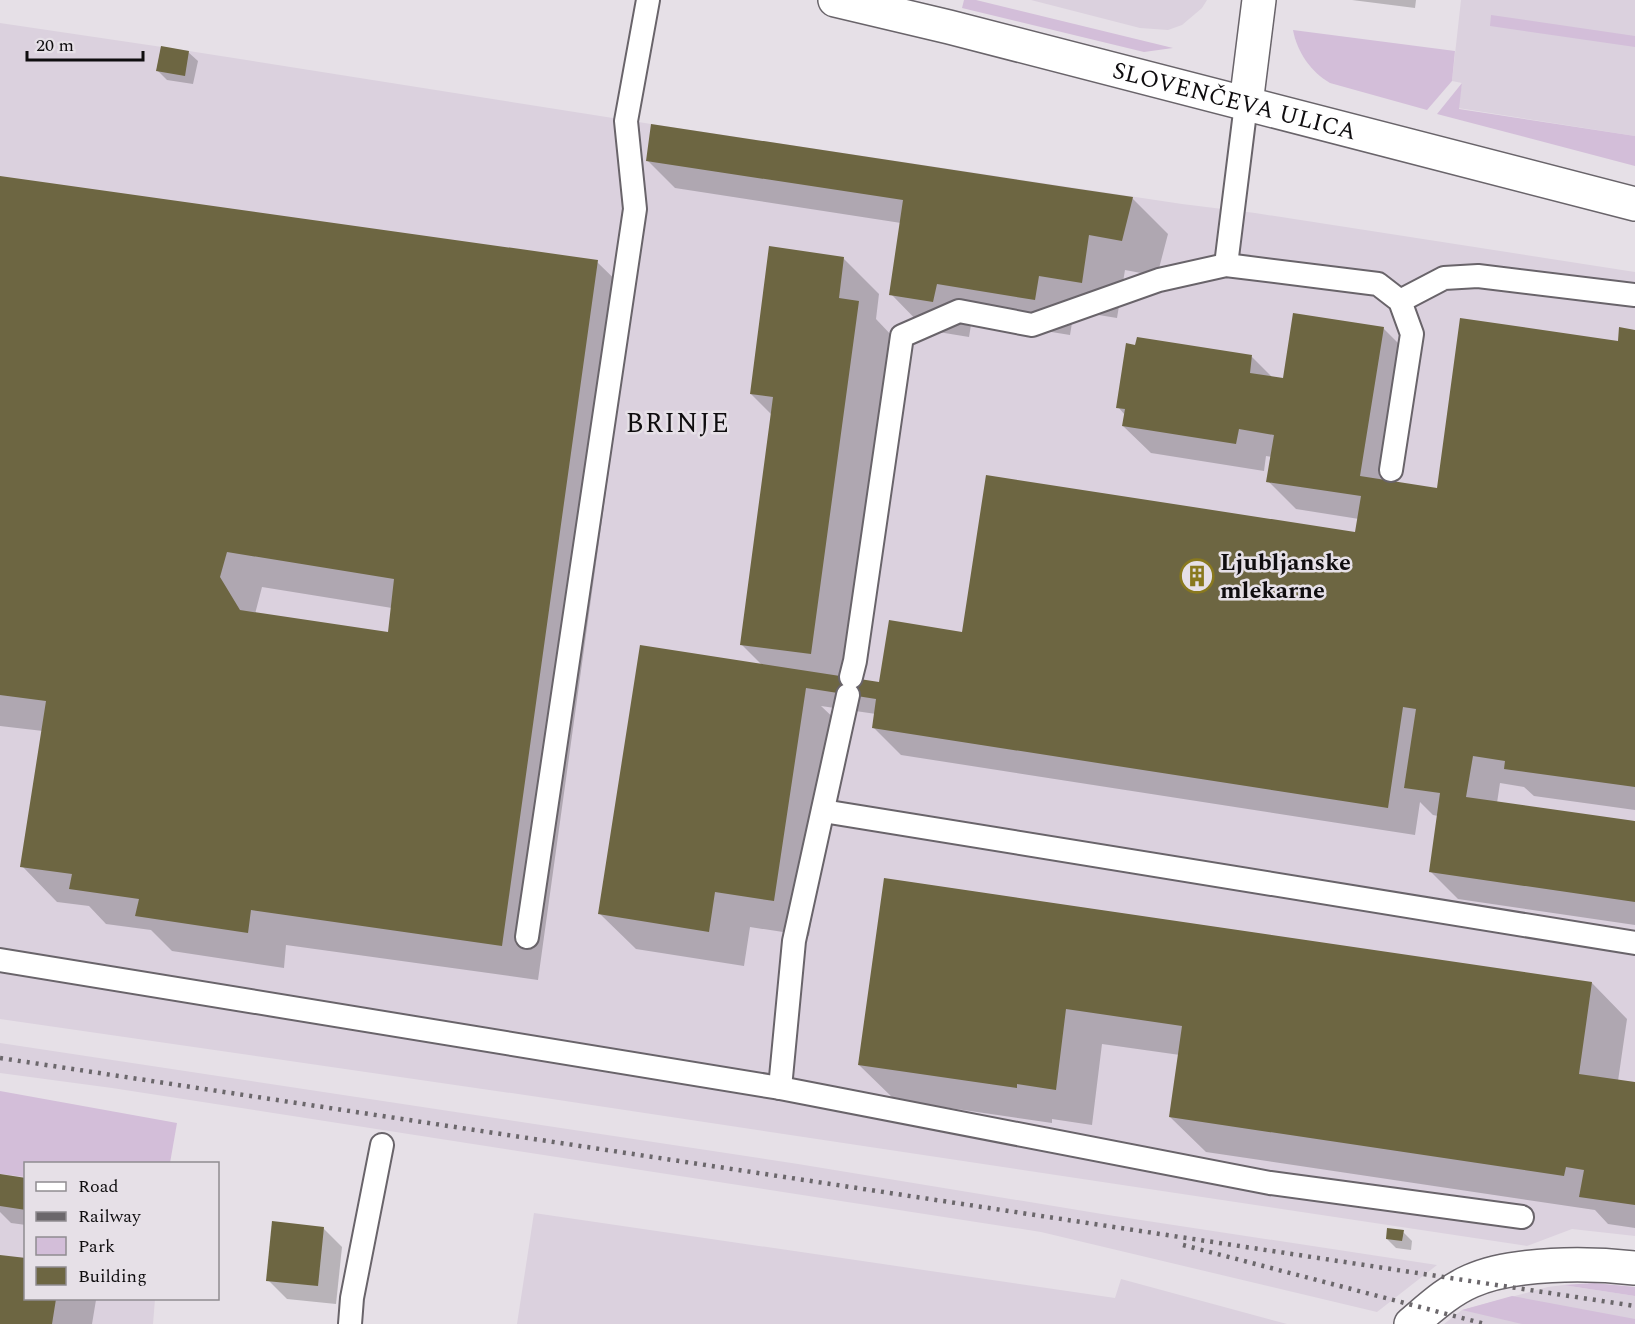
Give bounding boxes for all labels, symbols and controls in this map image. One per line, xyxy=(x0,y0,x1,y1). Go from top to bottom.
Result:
scale bar xyxy=(27,24,142,62)
text: 20 m xyxy=(36,32,74,59)
street label: SLOVENČEVA ULICA xyxy=(1108,53,1360,150)
district label: BRINJE xyxy=(626,403,730,445)
place label: Ljubljanske mlekarne xyxy=(1220,545,1351,609)
building icon: Ljubljanske mlekarne xyxy=(1179,558,1215,594)
legend xyxy=(24,1162,219,1300)
text: Road xyxy=(78,1173,119,1200)
text: Railway xyxy=(78,1203,142,1230)
text: Park xyxy=(78,1233,115,1260)
text: Building xyxy=(78,1263,147,1290)

